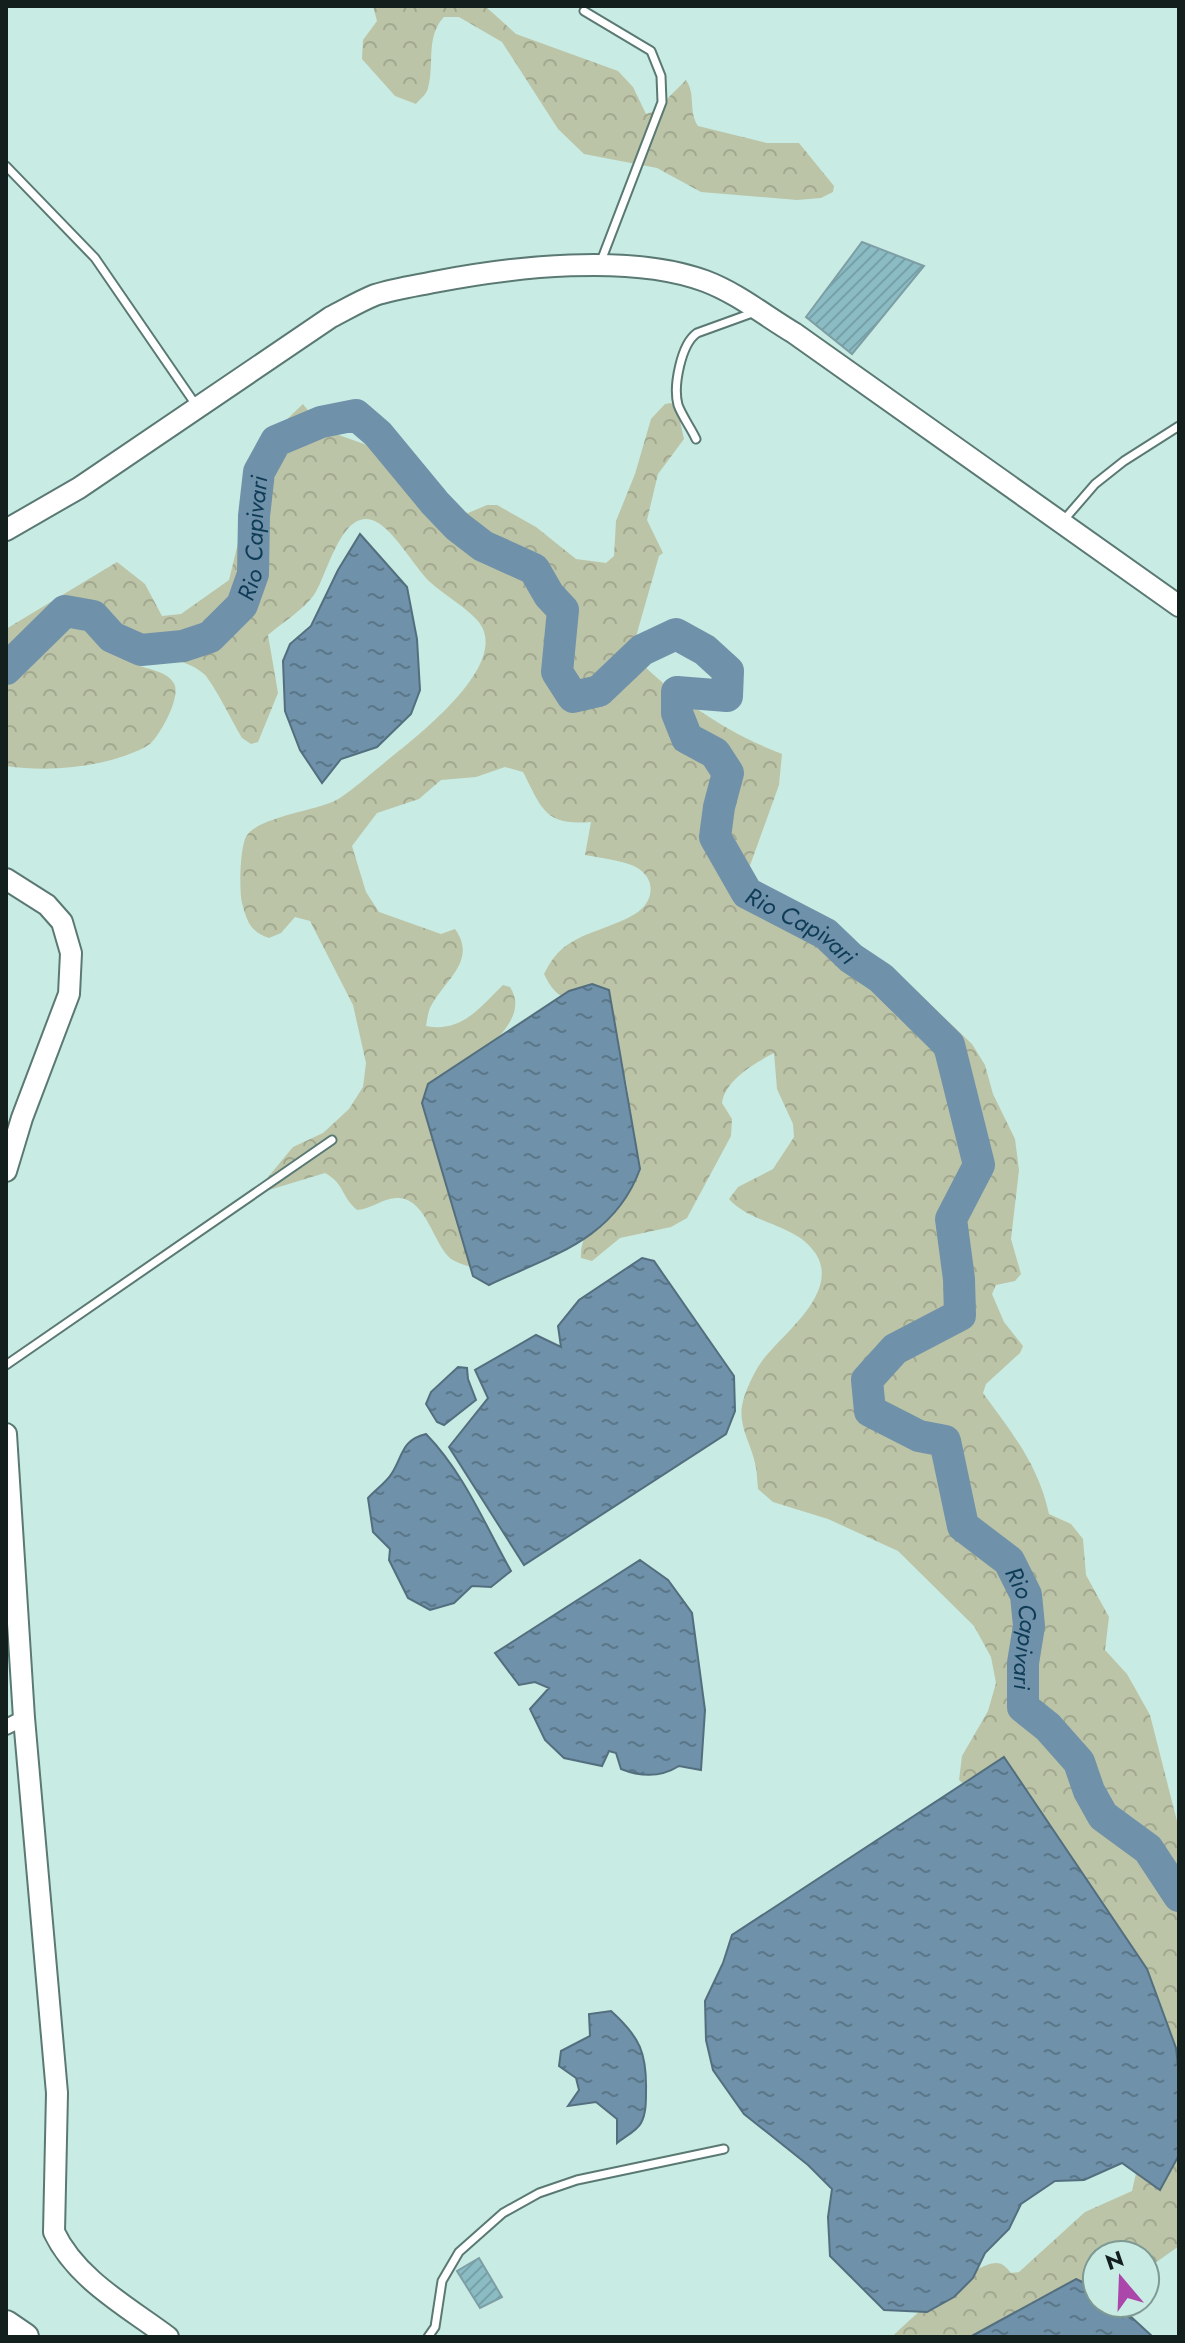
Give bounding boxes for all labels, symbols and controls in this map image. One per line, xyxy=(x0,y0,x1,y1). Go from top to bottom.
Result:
water label: Rio Capivari xyxy=(228,473,276,605)
water label: Rio Capivari xyxy=(740,878,866,973)
water label: Rio Capivari xyxy=(997,1560,1047,1691)
north arrow xyxy=(1081,2239,1161,2319)
text: N xyxy=(1101,2242,1128,2278)

